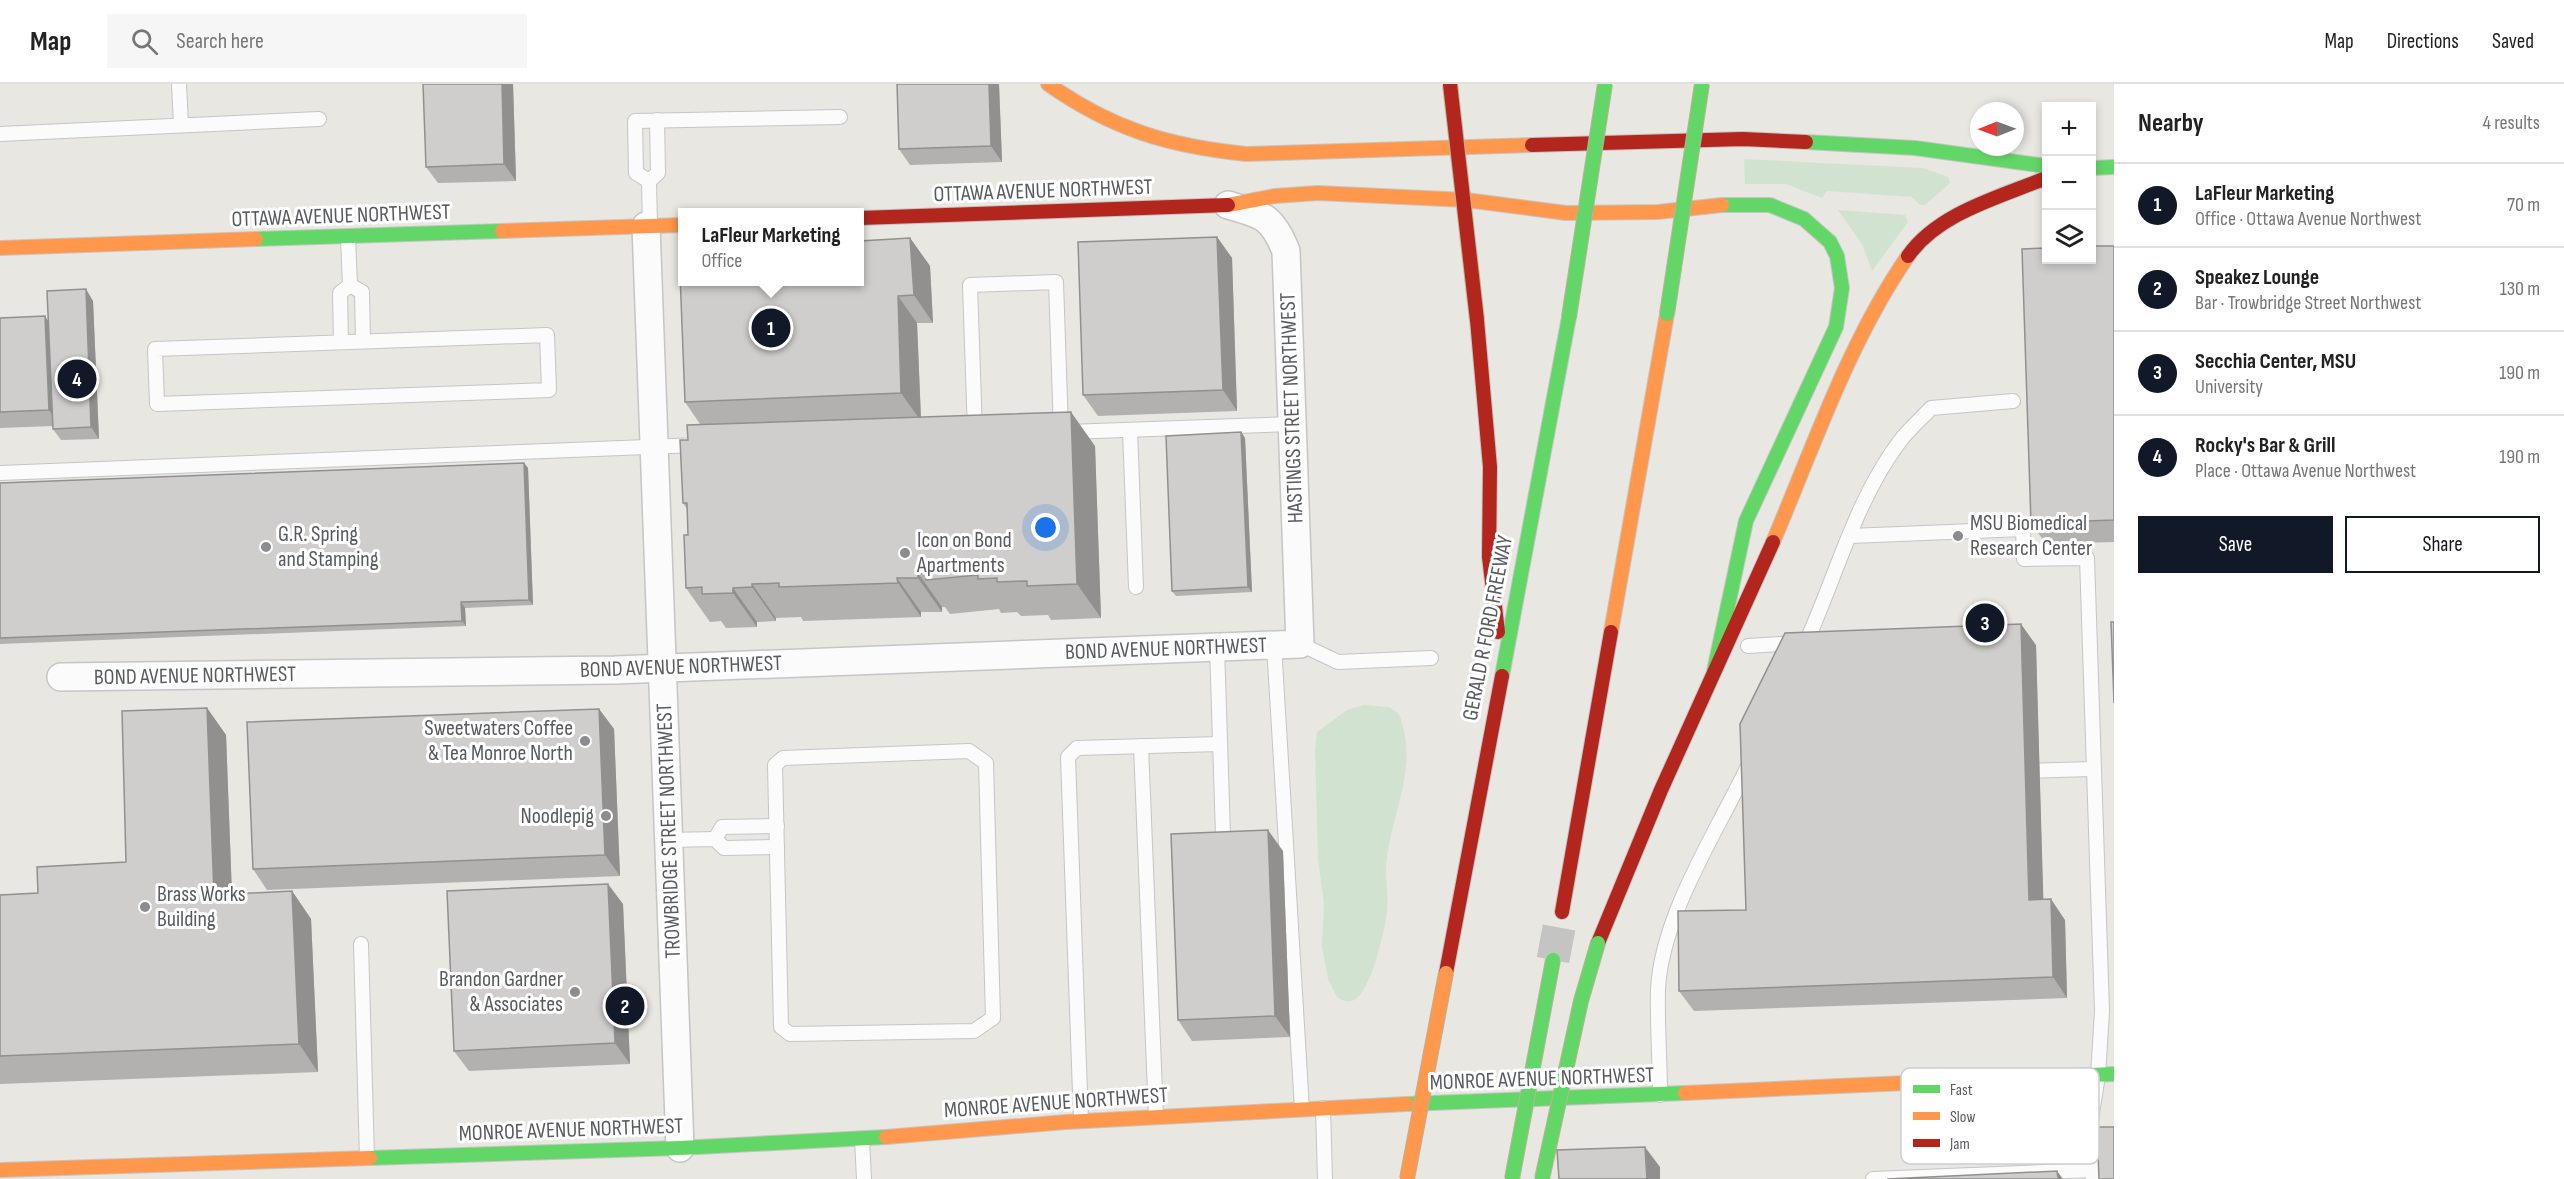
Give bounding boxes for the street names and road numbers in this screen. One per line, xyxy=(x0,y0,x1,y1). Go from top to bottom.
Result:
street label: OTTAWA AVENUE NORTHWEST xyxy=(933,174,1153,208)
street label: OTTAWA AVENUE NORTHWEST xyxy=(231,199,451,233)
street label: HASTINGS STREET NORTHWEST xyxy=(1274,292,1310,524)
street label: GERALD R FORD FREEWAY xyxy=(1457,533,1519,723)
street label: BOND AVENUE NORTHWEST xyxy=(1064,632,1268,666)
street label: BOND AVENUE NORTHWEST xyxy=(579,650,783,684)
street label: BOND AVENUE NORTHWEST xyxy=(94,661,296,691)
street label: TROWBRIDGE STREET NORTHWEST xyxy=(651,703,687,959)
street label: MONROE AVENUE NORTHWEST xyxy=(1429,1062,1655,1096)
street label: MONROE AVENUE NORTHWEST xyxy=(943,1082,1169,1124)
street label: MONROE AVENUE NORTHWEST xyxy=(458,1113,684,1147)

